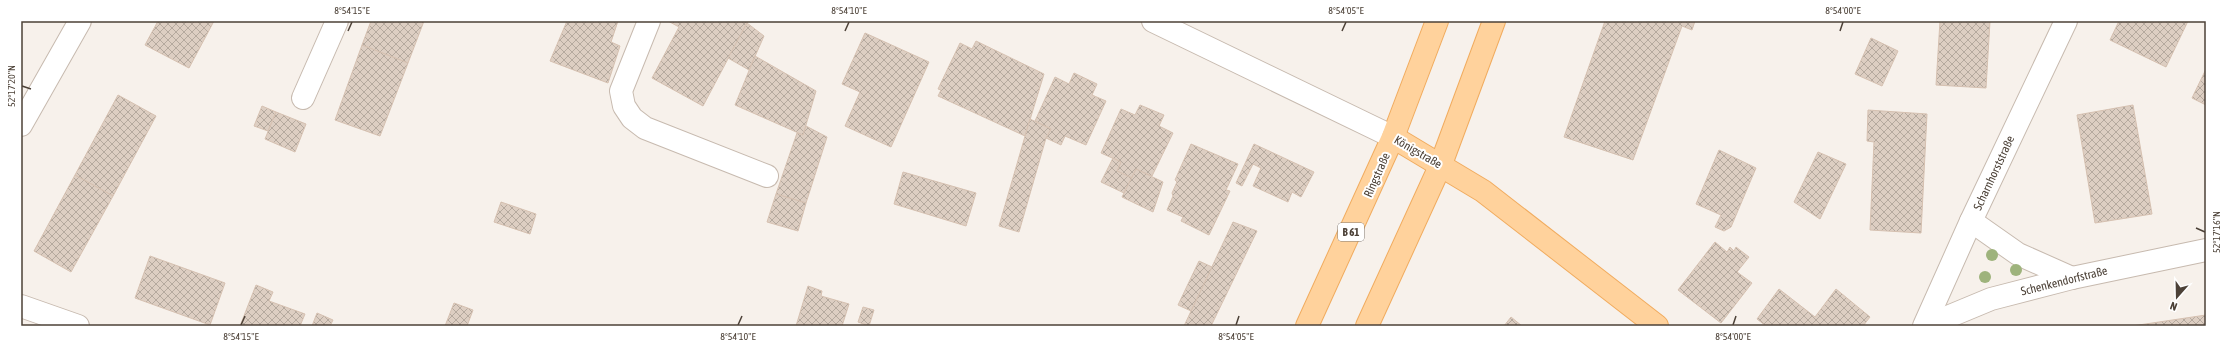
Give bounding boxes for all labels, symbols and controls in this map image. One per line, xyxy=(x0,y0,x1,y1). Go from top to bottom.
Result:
text: 8°54'15"E xyxy=(334,5,370,16)
text: 8°54'10"E xyxy=(831,5,867,16)
text: 8°54'05"E xyxy=(1328,5,1364,16)
text: 8°54'00"E xyxy=(1825,5,1861,16)
text: 52°17'20"N xyxy=(6,65,17,107)
street label: Königstraße xyxy=(1392,133,1444,171)
street label: Scharnhorststraße xyxy=(1971,134,2017,212)
street label: Ringstraße xyxy=(1361,150,1393,200)
text: 52°17'16"N xyxy=(2211,211,2222,253)
road number: B 61 xyxy=(1338,223,1364,241)
street label: Schenkendorfstraße xyxy=(2019,263,2109,299)
north arrow xyxy=(2157,277,2197,317)
text: N xyxy=(2168,300,2179,313)
text: 8°54'15"E xyxy=(223,331,259,342)
text: 8°54'10"E xyxy=(720,331,756,342)
text: 8°54'05"E xyxy=(1218,331,1254,342)
text: 8°54'00"E xyxy=(1715,331,1751,342)

